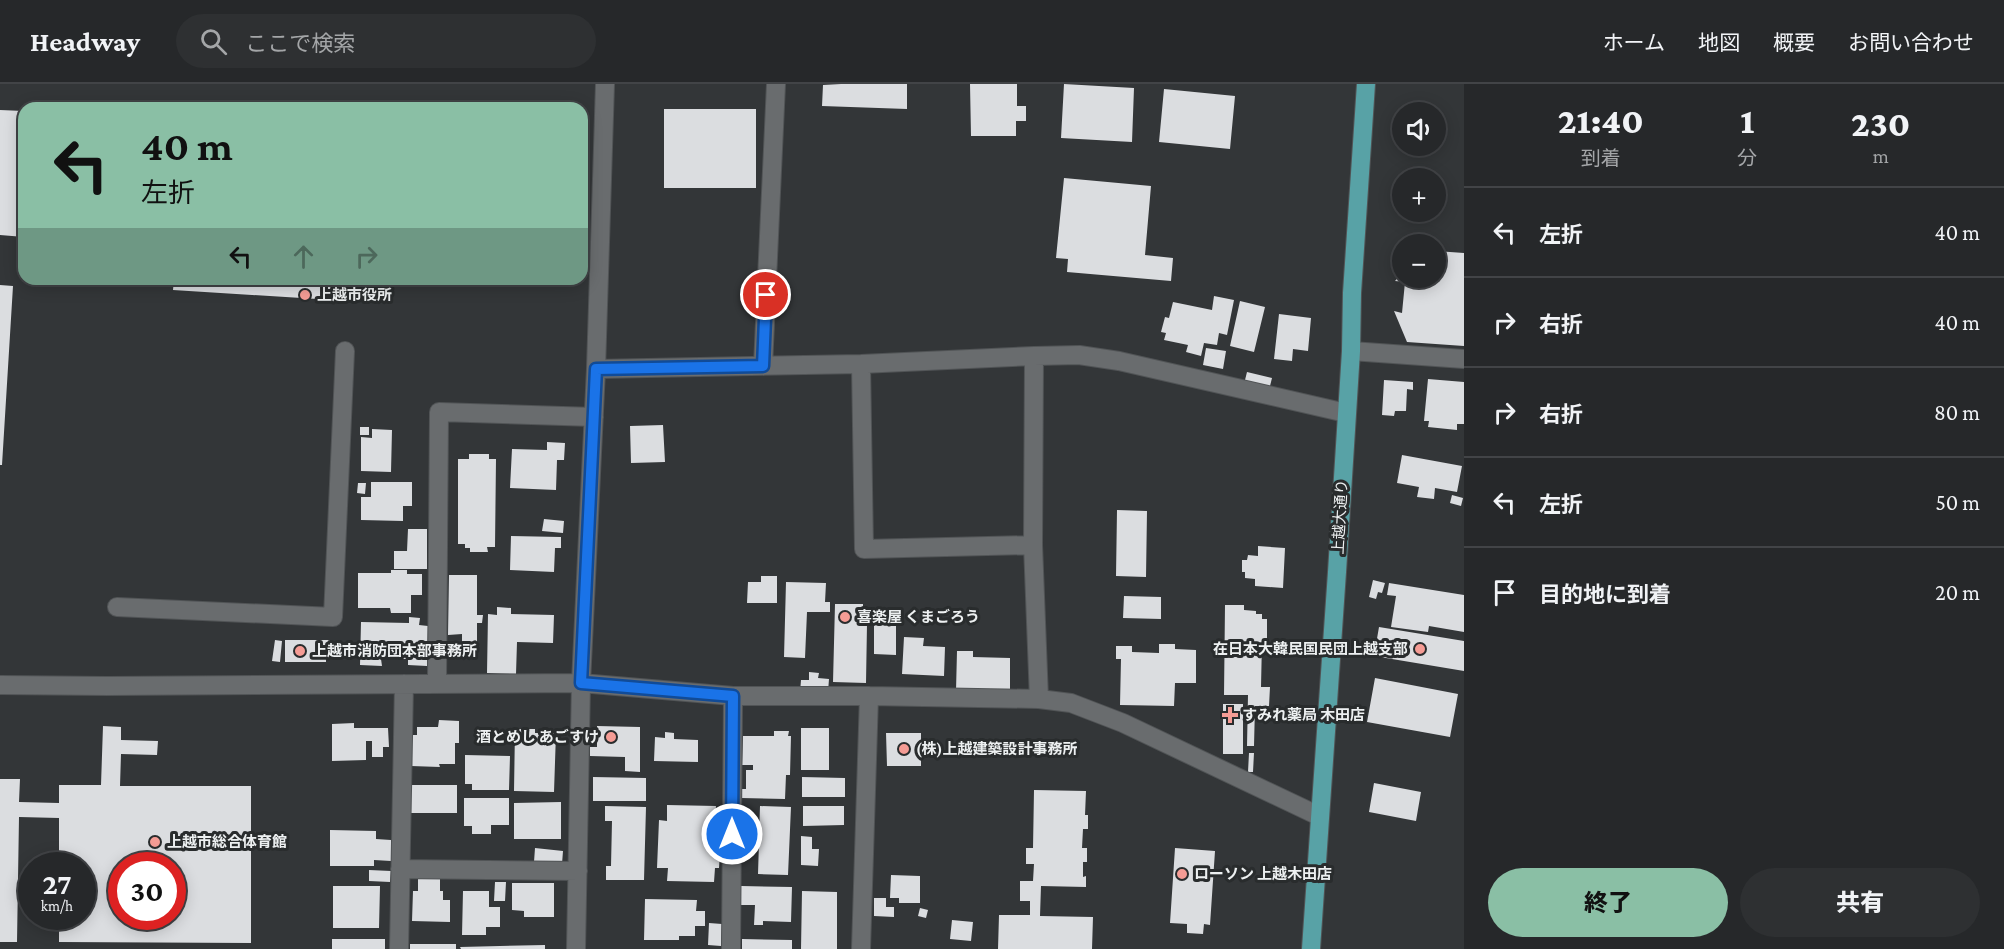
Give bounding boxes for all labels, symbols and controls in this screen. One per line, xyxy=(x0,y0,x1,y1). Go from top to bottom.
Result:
search box xyxy=(176,14,596,68)
icon: search xyxy=(197,25,230,58)
text: Headway xyxy=(30,26,140,57)
text: ここで検索 xyxy=(245,31,355,56)
text: ホーム xyxy=(1603,31,1665,55)
text: 地図 xyxy=(1698,31,1740,55)
text: 概要 xyxy=(1773,31,1815,55)
text: お問い合わせ xyxy=(1848,31,1974,55)
text: 21:40 xyxy=(1558,101,1644,141)
text: 1 xyxy=(1740,101,1754,141)
map controls xyxy=(1392,102,1446,288)
button: sound xyxy=(1392,102,1446,156)
text: 230 xyxy=(1851,104,1910,144)
text: 40 m xyxy=(141,122,233,169)
icon: left xyxy=(42,126,120,204)
text: m xyxy=(1873,145,1889,167)
text: 到着 xyxy=(1581,147,1621,169)
text: 分 xyxy=(1737,147,1757,169)
button: + xyxy=(1392,168,1446,222)
text: 左折 xyxy=(141,178,195,208)
icon: left xyxy=(1488,216,1521,249)
text: 40 m xyxy=(1935,220,1980,245)
text: 左折 xyxy=(1539,222,1583,247)
button: − xyxy=(1392,234,1446,288)
icon: left xyxy=(224,240,257,273)
icon: ahead xyxy=(287,240,320,273)
icon: right xyxy=(350,240,383,273)
pin xyxy=(740,269,791,320)
icon: arrive xyxy=(749,278,782,311)
place label: 上越市役所 xyxy=(317,286,392,303)
marker: 上越市役所 xyxy=(298,288,312,302)
icon: right xyxy=(1488,306,1521,339)
text: 40 m xyxy=(1935,310,1980,335)
text: 右折 xyxy=(1539,312,1583,337)
icon: right xyxy=(1488,396,1521,429)
text: 80 m xyxy=(1934,400,1980,425)
text: 右折 xyxy=(1539,402,1583,427)
street label: 上越大通り xyxy=(1330,479,1350,555)
icon: left xyxy=(1488,486,1521,519)
text: 50 m xyxy=(1935,490,1980,515)
text: 左折 xyxy=(1539,492,1583,517)
icon: arrive xyxy=(1488,576,1521,609)
text: 20 m xyxy=(1935,580,1980,605)
text: 目的地に到着 xyxy=(1539,582,1671,607)
place label: 喜楽屋 くまごろう xyxy=(857,608,980,625)
marker: 喜楽屋 くまごろう xyxy=(838,610,852,624)
place label: 在日本大韓民国民団上越支部 xyxy=(1213,640,1408,657)
place label: 上越市消防団本部事務所 xyxy=(312,642,477,659)
marker: 在日本大韓民国民団上越支部 xyxy=(1413,642,1427,656)
marker: 上越市消防団本部事務所 xyxy=(293,644,307,658)
place label: すみれ薬局 木田店 xyxy=(1242,707,1365,723)
marker: すみれ薬局 木田店 xyxy=(1223,708,1237,722)
place label: 酒とめし あごすけ xyxy=(476,728,599,745)
marker: 酒とめし あごすけ xyxy=(604,730,618,744)
place label: (株)上越建築設計事務所 xyxy=(916,740,1077,758)
marker: (株)上越建築設計事務所 xyxy=(897,742,911,756)
position arrow xyxy=(700,802,764,866)
place label: 上越市総合体育館 xyxy=(167,833,287,850)
marker: 上越市総合体育館 xyxy=(148,835,162,849)
speed limit sign: 30 xyxy=(108,852,186,930)
place label: ローソン 上越木田店 xyxy=(1194,865,1332,882)
text: 27 xyxy=(42,867,72,900)
marker: ローソン 上越木田店 xyxy=(1175,867,1189,881)
button: 終了 xyxy=(1488,868,1728,937)
button: 共有 xyxy=(1740,868,1980,937)
text: km/h xyxy=(41,898,73,914)

